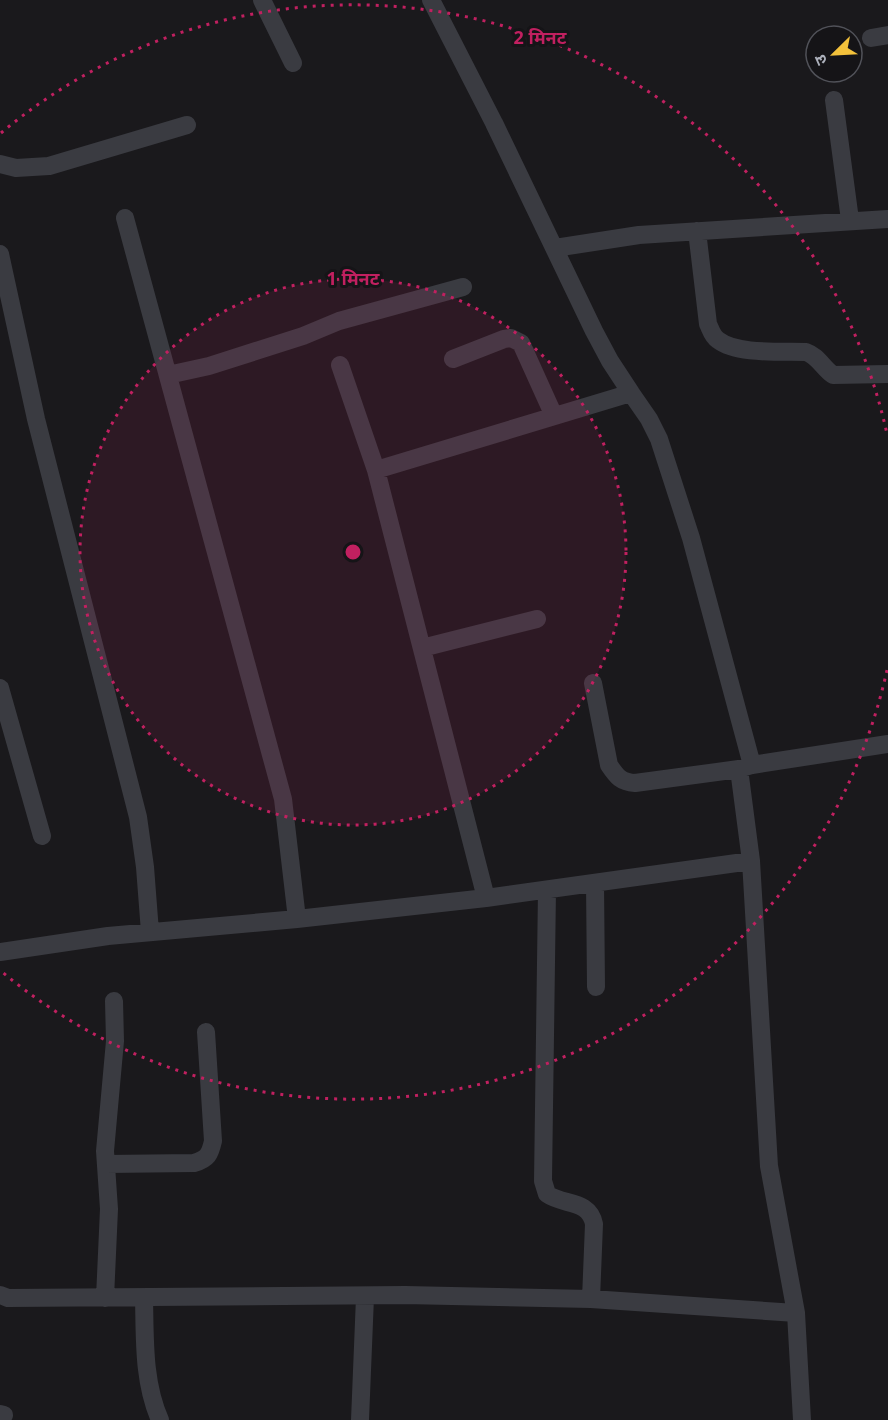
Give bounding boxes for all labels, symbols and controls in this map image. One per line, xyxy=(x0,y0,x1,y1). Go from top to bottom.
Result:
north arrow xyxy=(804,24,864,84)
text: 2 मिनट xyxy=(514,25,567,49)
text: उ xyxy=(808,51,832,69)
text: 1 मिनट xyxy=(327,266,380,290)
centre of rings xyxy=(343,542,363,562)

